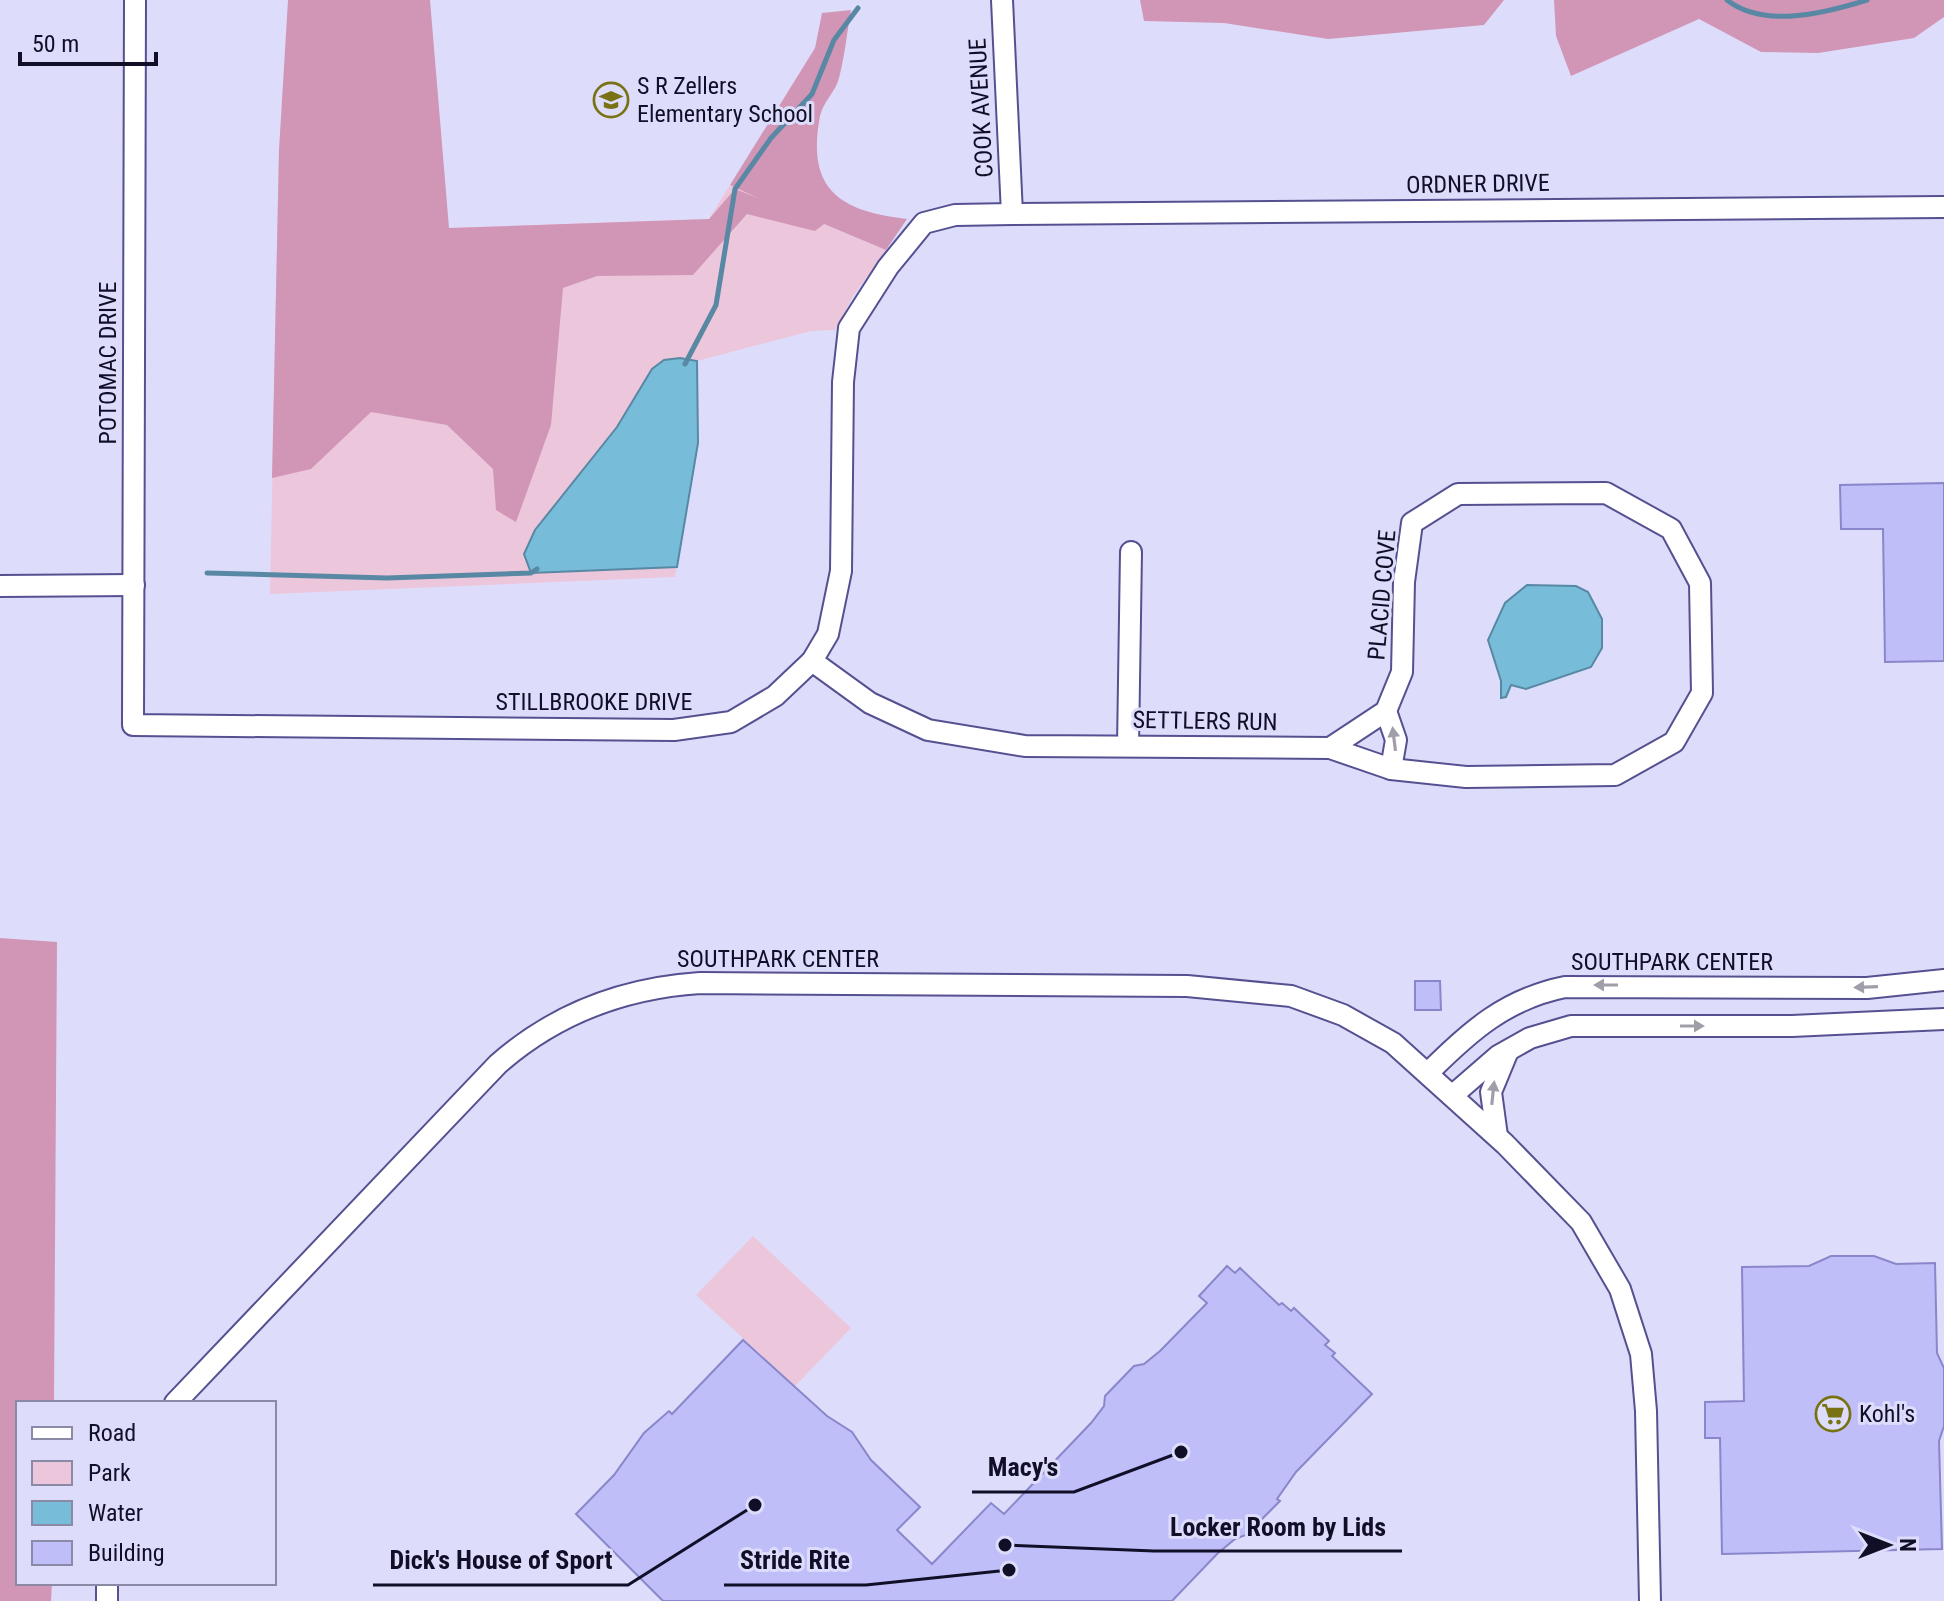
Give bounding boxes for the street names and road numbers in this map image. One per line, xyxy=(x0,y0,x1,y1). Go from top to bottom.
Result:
street label: COOK AVENUE xyxy=(963,38,999,178)
street label: ORDNER DRIVE xyxy=(1406,169,1550,199)
street label: POTOMAC DRIVE xyxy=(94,281,122,444)
street label: PLACID COVE xyxy=(1362,529,1402,661)
street label: STILLBROOKE DRIVE xyxy=(496,688,692,716)
street label: SETTLERS RUN xyxy=(1132,706,1278,736)
street label: SOUTHPARK CENTER xyxy=(677,945,879,973)
street label: SOUTHPARK CENTER xyxy=(1571,948,1773,976)

